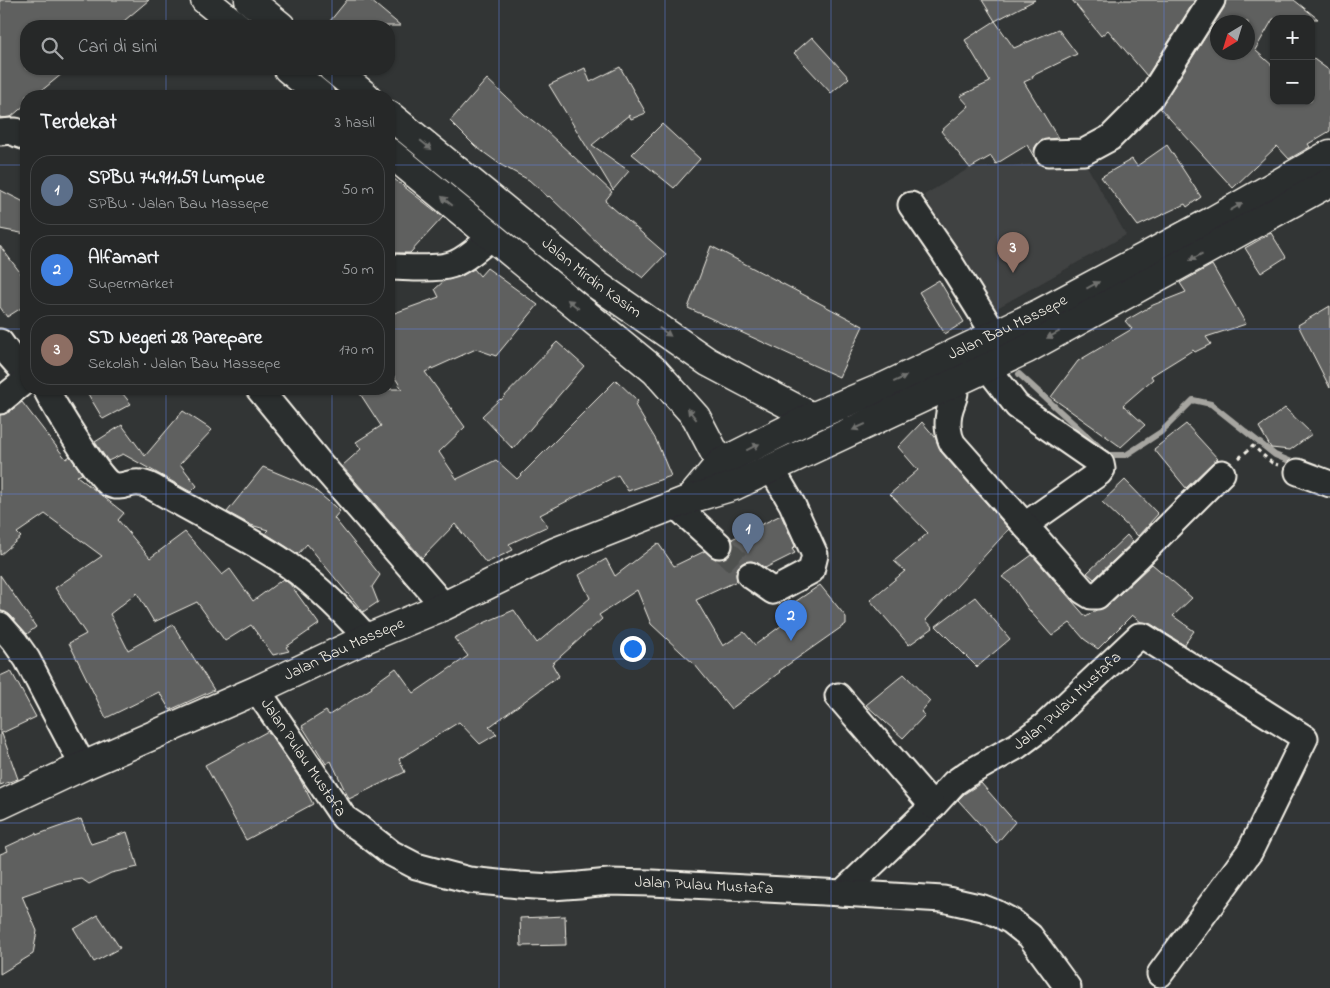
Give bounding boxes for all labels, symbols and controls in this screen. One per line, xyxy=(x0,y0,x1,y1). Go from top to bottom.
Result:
north arrow xyxy=(1210,15,1255,60)
map controls xyxy=(1270,15,1315,105)
button: + xyxy=(1270,15,1315,60)
search box xyxy=(20,20,395,75)
icon: search xyxy=(38,34,66,62)
text: Cari di sini xyxy=(78,34,157,61)
button: − xyxy=(1270,60,1315,105)
text: Terdekat xyxy=(40,108,117,138)
text: 3 hasil xyxy=(334,111,375,135)
one-way arrow xyxy=(420,140,433,151)
text: SPBU 74.911.59 Lumpue xyxy=(88,165,264,192)
text: 1 xyxy=(54,178,60,202)
text: 50 m xyxy=(342,178,374,202)
text: SPBU · Jalan Bau Massepe xyxy=(88,192,269,216)
one-way arrow xyxy=(441,195,454,206)
one-way arrow xyxy=(1230,203,1243,212)
street label: Jalan Mirdin Kasim xyxy=(536,232,646,324)
pin: 3 xyxy=(997,232,1029,273)
text: Alfamart xyxy=(88,245,159,272)
one-way arrow xyxy=(1189,252,1202,261)
text: 2 xyxy=(53,258,61,282)
text: 50 m xyxy=(342,258,374,282)
text: Supermarket xyxy=(88,272,174,296)
one-way arrow xyxy=(1087,280,1100,289)
street label: Jalan Bau Massepe xyxy=(944,288,1073,367)
one-way arrow xyxy=(567,298,580,309)
text: SD Negeri 28 Parepare xyxy=(88,325,262,352)
one-way arrow xyxy=(658,327,671,337)
one-way arrow xyxy=(1046,331,1061,339)
text: 3 xyxy=(54,338,60,362)
text: 170 m xyxy=(339,338,374,362)
text: Sekolah · Jalan Bau Massepe xyxy=(88,352,280,376)
one-way arrow xyxy=(893,375,907,383)
one-way arrow xyxy=(687,407,697,420)
one-way arrow xyxy=(852,423,866,431)
one-way arrow xyxy=(746,443,760,451)
pin: 1 xyxy=(732,513,764,554)
pin: 2 xyxy=(775,600,807,641)
street label: Jalan Bau Massepe xyxy=(280,611,409,687)
your location xyxy=(620,636,646,662)
street label: Jalan Pulau Mustafa xyxy=(1008,646,1127,757)
street label: Jalan Pulau Mustafa xyxy=(254,694,352,822)
street label: Jalan Pulau Mustafa xyxy=(634,871,774,901)

